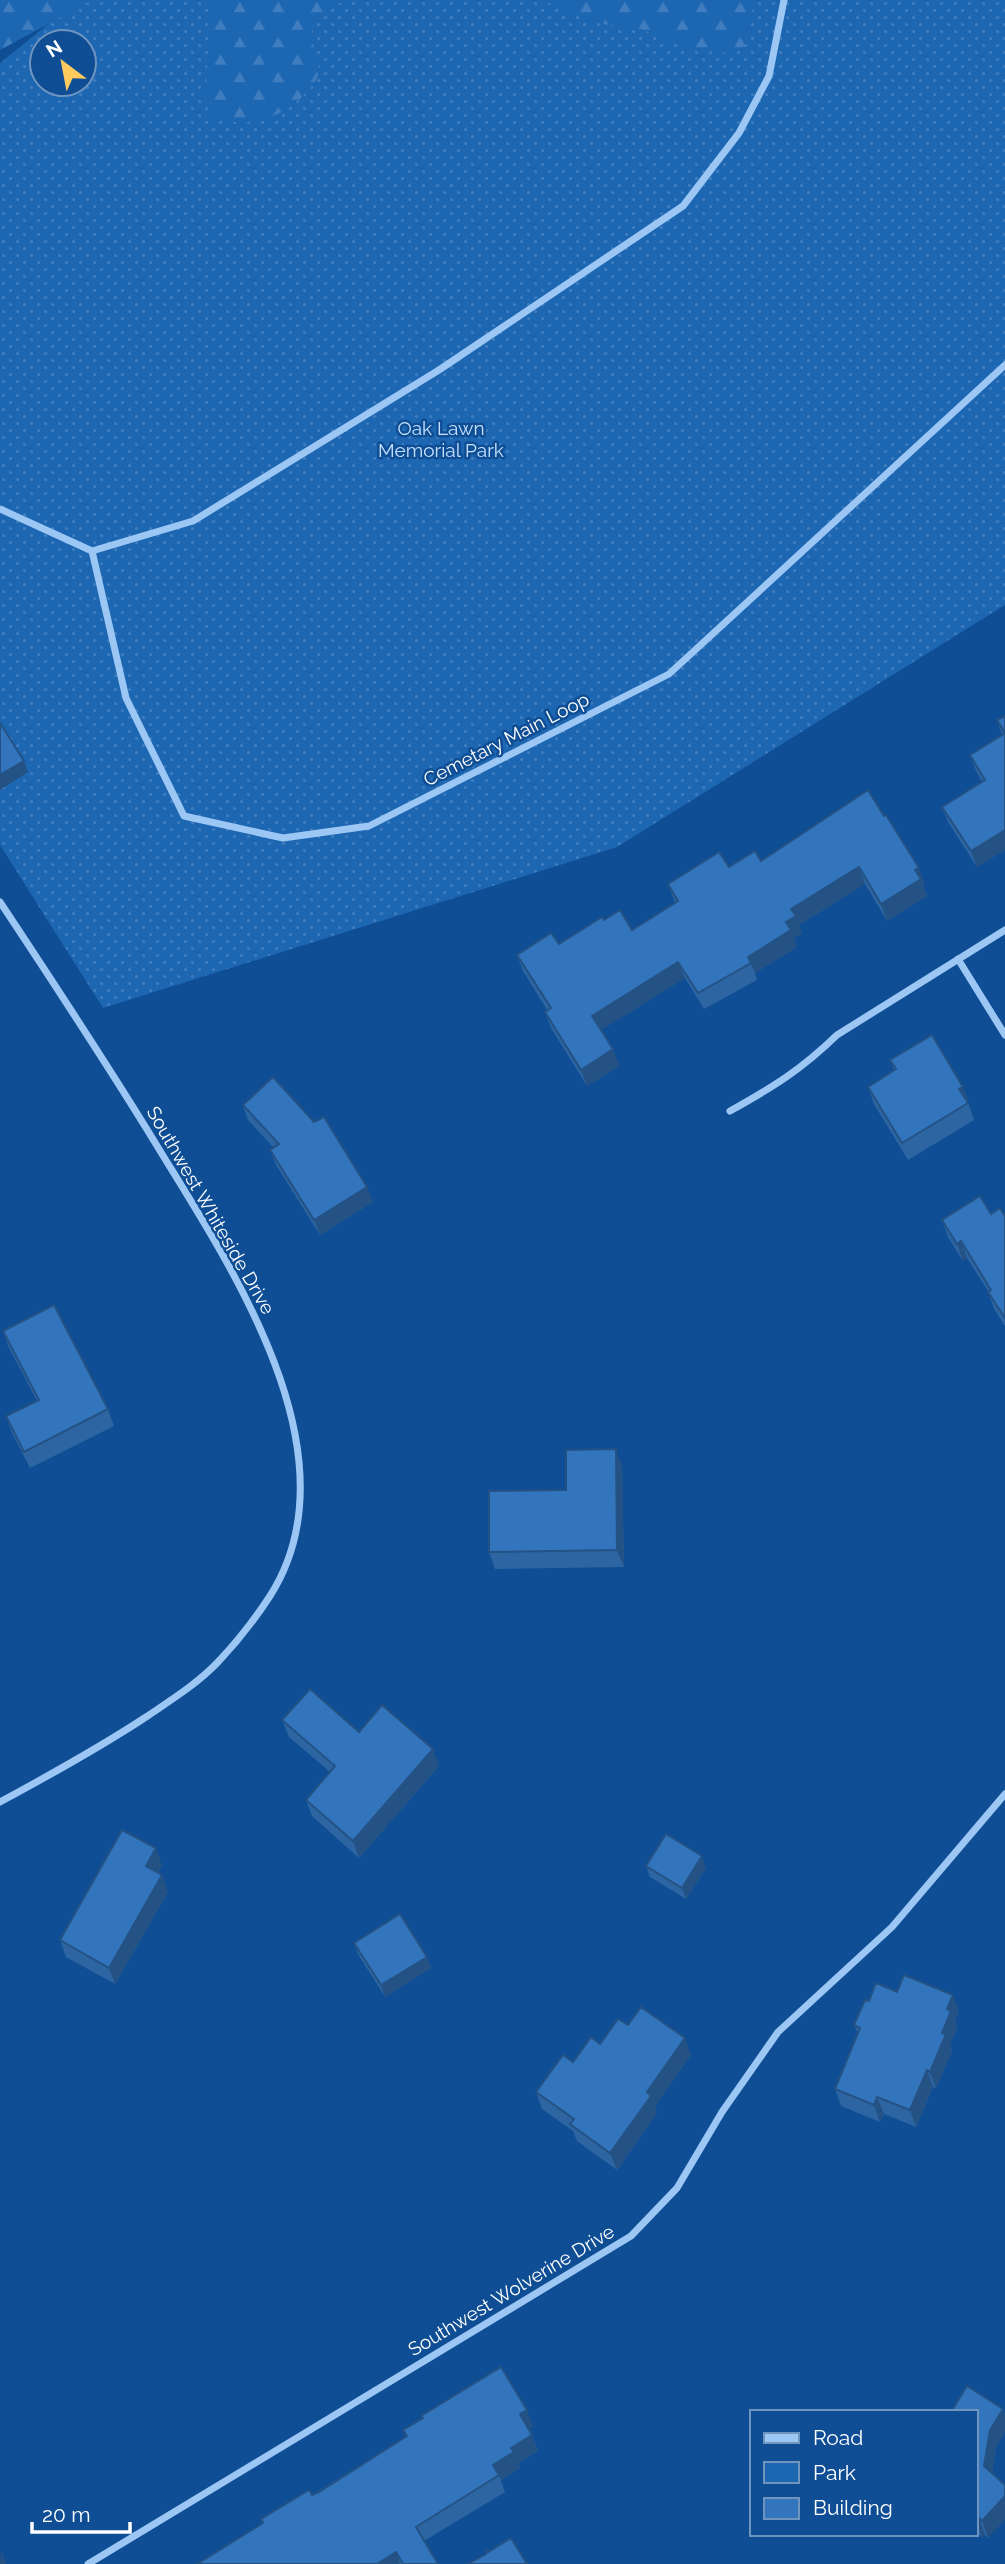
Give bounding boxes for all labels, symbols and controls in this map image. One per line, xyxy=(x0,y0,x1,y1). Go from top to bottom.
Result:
north arrow xyxy=(28,28,98,98)
text: N xyxy=(42,35,66,62)
park label: Oak Lawn Memorial Park xyxy=(378,417,504,461)
street label: Cemetary Main Loop xyxy=(420,688,592,790)
street label: Southwest Whiteside Drive xyxy=(142,1102,280,1318)
street label: Southwest Wolverine Drive xyxy=(404,2220,618,2360)
legend xyxy=(750,2410,977,2536)
text: Road xyxy=(813,2425,863,2450)
text: Park xyxy=(813,2460,856,2485)
scale bar xyxy=(32,2490,130,2534)
text: Building xyxy=(813,2495,893,2520)
text: 20 m xyxy=(42,2502,90,2527)

